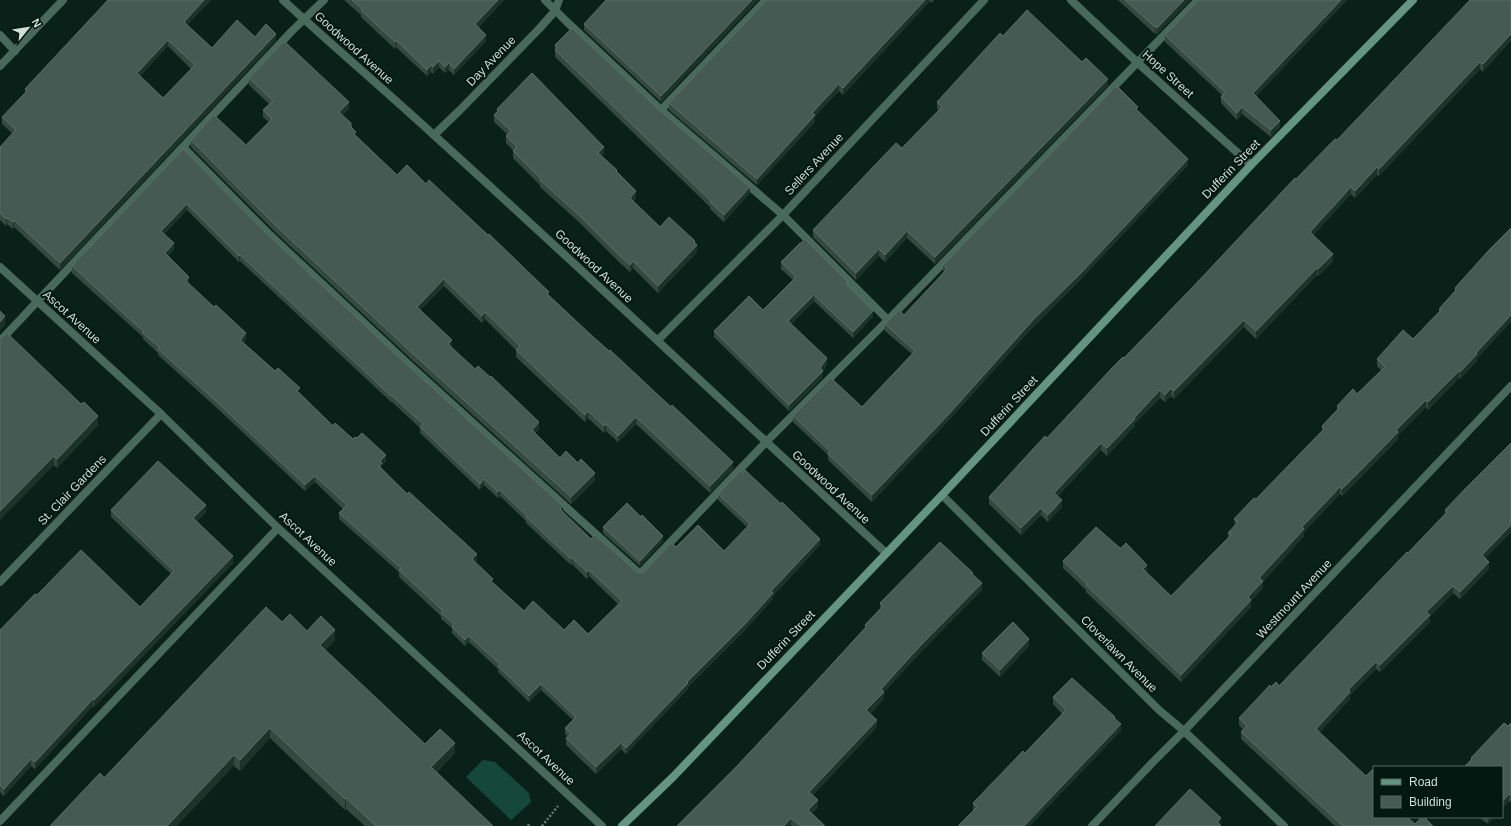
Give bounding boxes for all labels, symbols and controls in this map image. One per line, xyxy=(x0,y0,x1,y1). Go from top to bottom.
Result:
north arrow xyxy=(8,8,48,48)
street label: Goodwood Avenue xyxy=(312,9,397,87)
text: N xyxy=(29,17,44,29)
street label: Day Avenue xyxy=(464,33,519,89)
street label: Hope Street xyxy=(1140,47,1197,101)
street label: Sellers Avenue xyxy=(782,130,847,198)
street label: Dufferin Street xyxy=(1199,136,1263,202)
street label: Goodwood Avenue xyxy=(552,226,636,306)
street label: Ascot Avenue xyxy=(40,287,104,347)
street label: Dufferin Street xyxy=(978,373,1041,439)
street label: Goodwood Avenue xyxy=(789,447,873,527)
street label: St. Clair Gardens xyxy=(35,452,109,528)
street label: Ascot Avenue xyxy=(276,509,340,569)
street label: Westmount Avenue xyxy=(1254,556,1335,642)
street label: Dufferin Street xyxy=(754,607,818,673)
street label: Cloverlawn Avenue xyxy=(1078,613,1160,695)
street label: Ascot Avenue xyxy=(514,728,578,788)
legend xyxy=(1373,766,1503,818)
text: Road xyxy=(1409,775,1438,789)
text: Building xyxy=(1409,795,1452,809)

